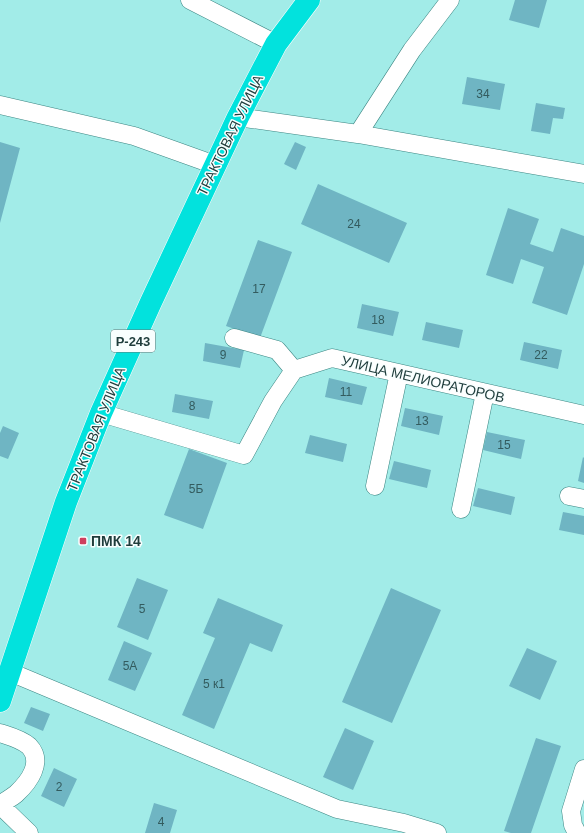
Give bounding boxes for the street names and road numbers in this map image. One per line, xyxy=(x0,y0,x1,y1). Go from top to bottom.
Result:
street label: ТРАКТОВАЯ УЛИЦА xyxy=(194,71,267,198)
road number: Р-243 xyxy=(111,330,155,352)
street label: УЛИЦА МЕЛИОРАТОРОВ xyxy=(340,352,506,406)
street label: ТРАКТОВАЯ УЛИЦА xyxy=(64,364,129,494)

